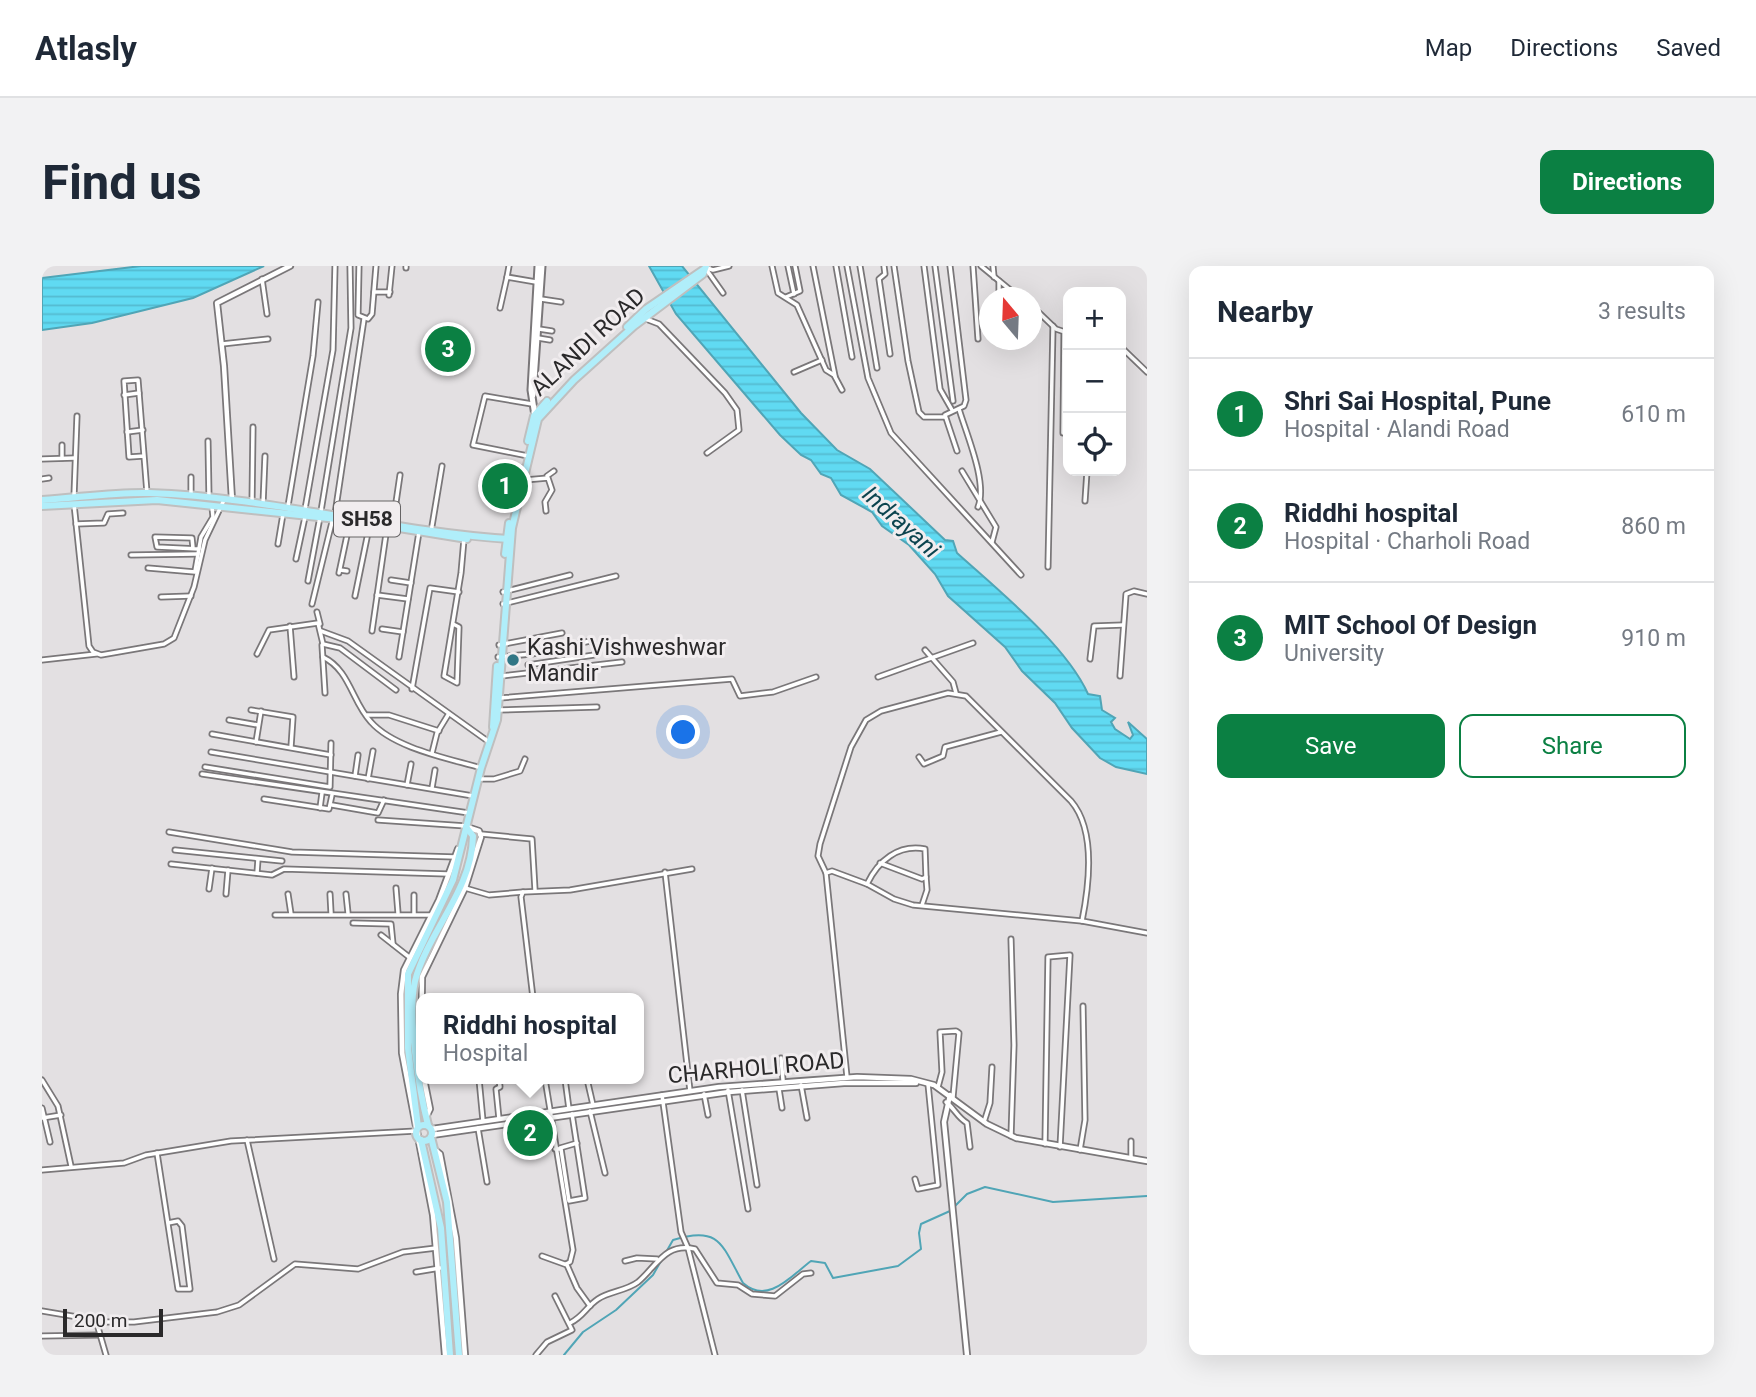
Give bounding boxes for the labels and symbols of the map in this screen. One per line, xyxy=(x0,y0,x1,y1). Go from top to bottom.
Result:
street label: ALANDI ROAD xyxy=(525,282,651,402)
north arrow xyxy=(979,287,1042,350)
pin: 3 xyxy=(425,323,471,375)
pin: 1 xyxy=(482,460,528,512)
water label: Indrayani xyxy=(857,480,946,564)
road number: SH58 xyxy=(334,502,400,536)
place label: Kashi Vishweshwar Mandir xyxy=(527,634,726,687)
marker: Kashi Vishweshwar Mandir xyxy=(505,652,521,668)
your location xyxy=(666,715,700,749)
street label: CHARHOLI ROAD xyxy=(667,1047,845,1089)
pin: 2 xyxy=(507,1107,553,1159)
scale bar xyxy=(63,1306,163,1338)

